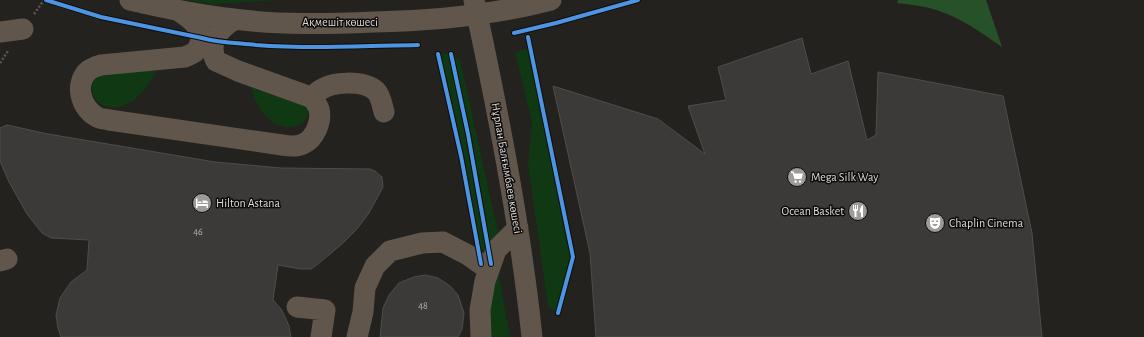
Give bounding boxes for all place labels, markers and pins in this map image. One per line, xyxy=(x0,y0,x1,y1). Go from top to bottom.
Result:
supermarket icon: Mega Silk Way xyxy=(786,166,808,188)
place label: Mega Silk Way xyxy=(811,171,878,184)
hotel icon: Hilton Astana xyxy=(191,192,213,214)
place label: Hilton Astana xyxy=(216,197,281,209)
restaurant icon: Ocean Basket xyxy=(847,200,869,222)
place label: Ocean Basket xyxy=(782,205,844,217)
theatre icon: Chaplin Cinema xyxy=(924,212,946,234)
place label: Chaplin Cinema xyxy=(949,217,1024,229)

